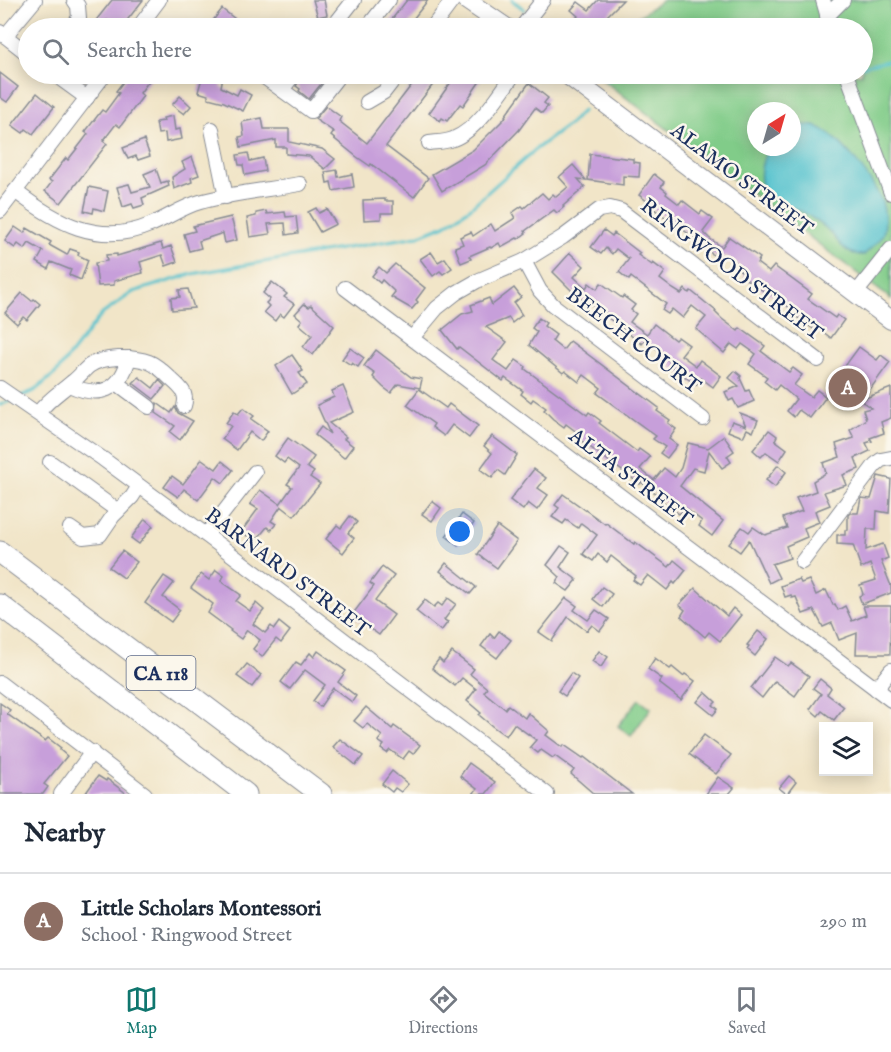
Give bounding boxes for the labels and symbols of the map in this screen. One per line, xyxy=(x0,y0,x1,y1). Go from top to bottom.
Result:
north arrow xyxy=(747,102,801,156)
street label: ALAMO STREET xyxy=(664,117,818,243)
street label: RINGWOOD STREET xyxy=(635,193,828,348)
street label: BEECH COURT xyxy=(560,282,706,401)
pin: A xyxy=(828,366,868,410)
street label: ALTA STREET xyxy=(562,422,698,534)
street label: BARNARD STREET xyxy=(199,502,375,644)
your location xyxy=(445,517,474,546)
road number: CA 118 xyxy=(126,656,195,690)

